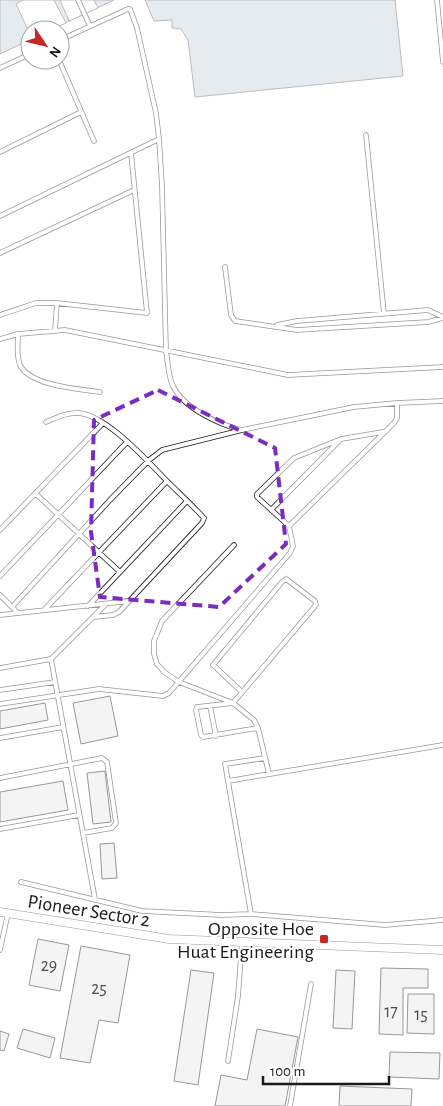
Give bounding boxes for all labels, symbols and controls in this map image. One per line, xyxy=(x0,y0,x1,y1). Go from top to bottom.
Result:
north arrow xyxy=(20,20,70,70)
text: N xyxy=(46,44,63,60)
street label: Pioneer Sector 2 xyxy=(26,891,152,931)
place label: Opposite Hoe Huat Engineering xyxy=(177,919,314,962)
marker: Opposite Hoe Huat Engineering xyxy=(318,933,330,945)
house number: 29 xyxy=(41,957,57,975)
house number: 25 xyxy=(91,980,107,998)
house number: 17 xyxy=(384,1003,398,1021)
house number: 15 xyxy=(414,1006,428,1024)
scale bar xyxy=(263,1054,389,1086)
text: 100 m xyxy=(270,1064,305,1079)

